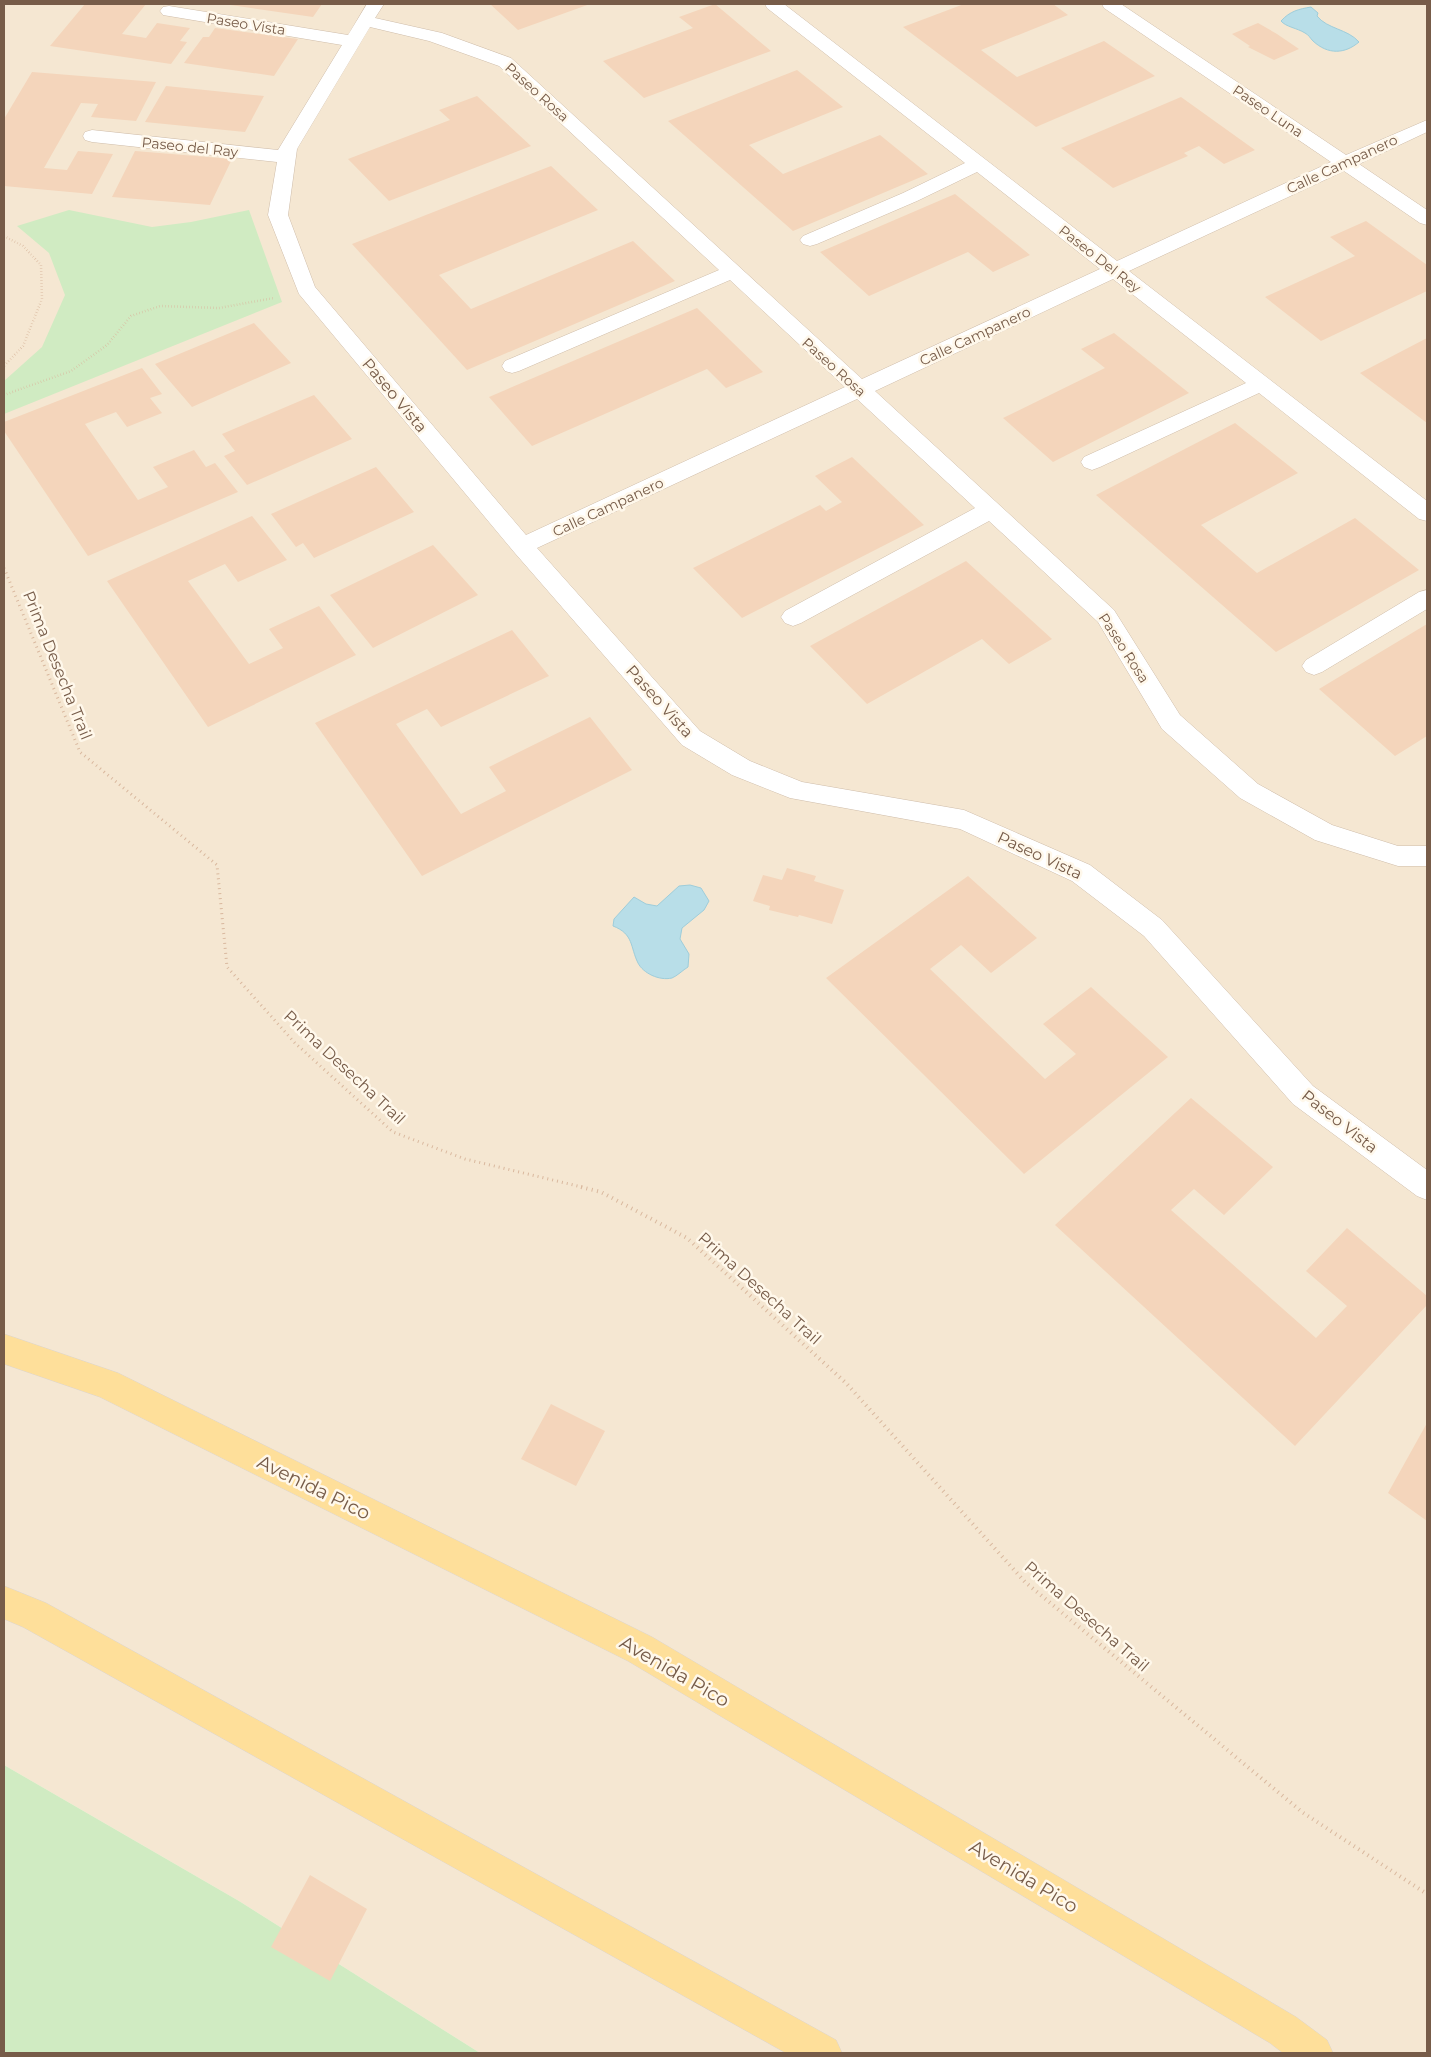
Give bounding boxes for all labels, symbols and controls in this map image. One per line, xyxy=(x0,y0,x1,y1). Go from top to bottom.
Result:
street label: Paseo Vista xyxy=(205,9,287,39)
street label: Paseo Rosa xyxy=(501,59,573,125)
street label: Paseo Luna xyxy=(1229,81,1307,141)
street label: Calle Campanero xyxy=(1284,130,1401,198)
street label: Paseo del Ray xyxy=(141,133,240,161)
street label: Paseo Del Rey xyxy=(1055,221,1145,297)
street label: Calle Campanero xyxy=(917,302,1034,370)
street label: Paseo Rosa xyxy=(798,334,870,400)
street label: Paseo Vista xyxy=(358,354,431,436)
street label: Calle Campanero xyxy=(550,473,667,541)
street label: Prima Desecha Trail xyxy=(19,588,96,742)
street label: Paseo Rosa xyxy=(1095,610,1153,686)
street label: Paseo Vista xyxy=(622,661,697,742)
street label: Paseo Vista xyxy=(995,828,1085,883)
street label: Prima Desecha Trail xyxy=(280,1006,409,1128)
street label: Paseo Vista xyxy=(1298,1086,1381,1157)
street label: Prima Desecha Trail xyxy=(694,1228,825,1349)
street label: Avenida Pico xyxy=(254,1450,374,1525)
street label: Prima Desecha Trail xyxy=(1021,1557,1153,1676)
street label: Avenida Pico xyxy=(616,1631,734,1712)
street label: Avenida Pico xyxy=(965,1835,1082,1918)

